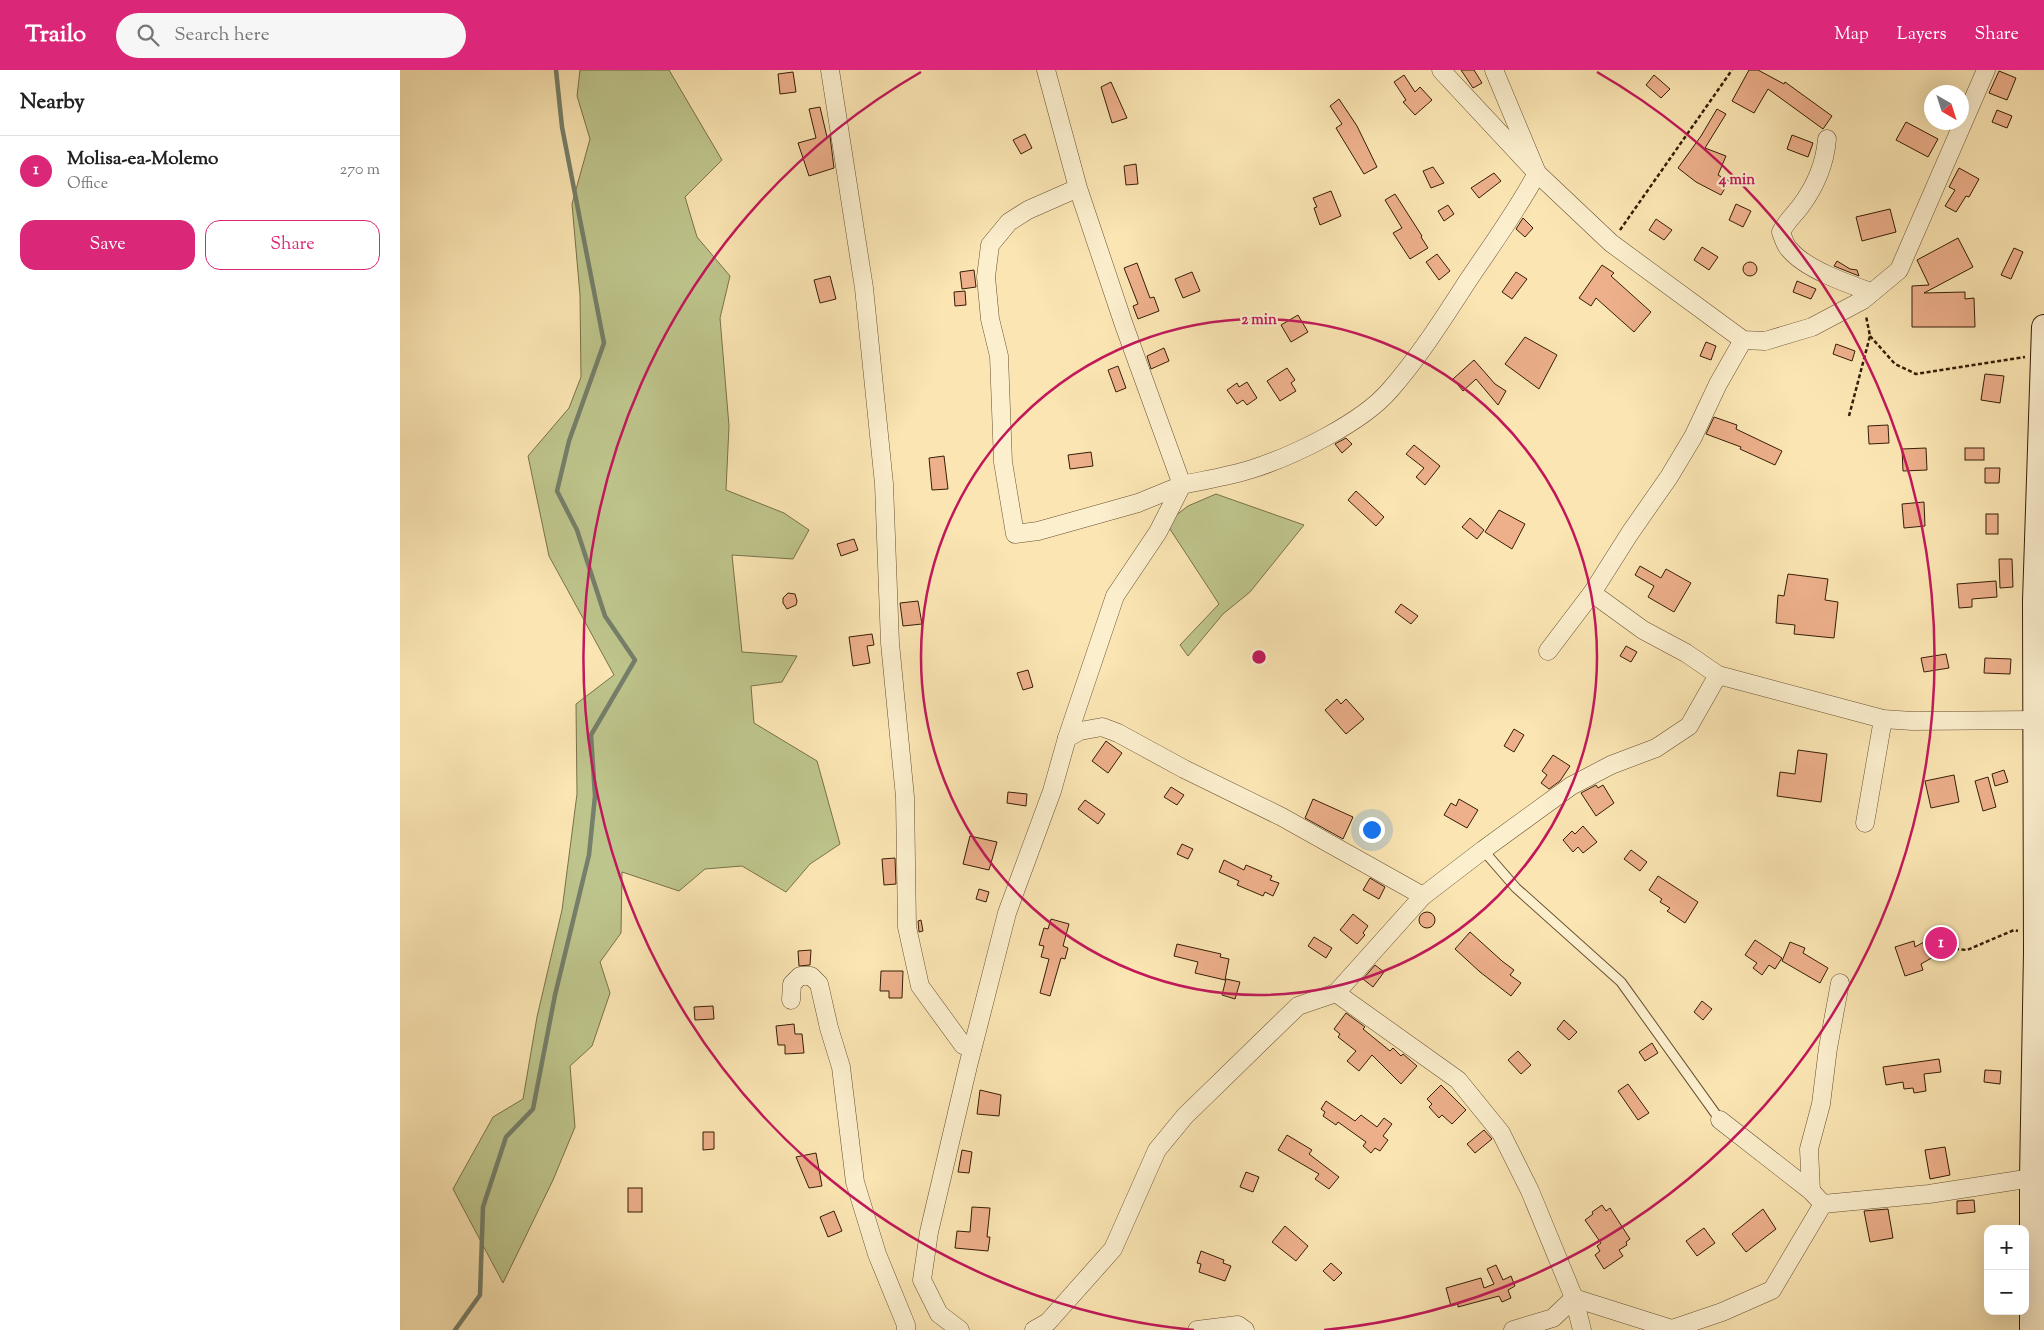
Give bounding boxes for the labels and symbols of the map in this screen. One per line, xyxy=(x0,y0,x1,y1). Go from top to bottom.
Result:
north arrow xyxy=(1924,85,1969,130)
text: 4 min xyxy=(1718,170,1755,191)
text: 2 min xyxy=(1241,310,1277,331)
centre of rings xyxy=(1250,648,1268,666)
your location xyxy=(1359,817,1385,843)
pin: 1 xyxy=(1925,924,1957,962)

